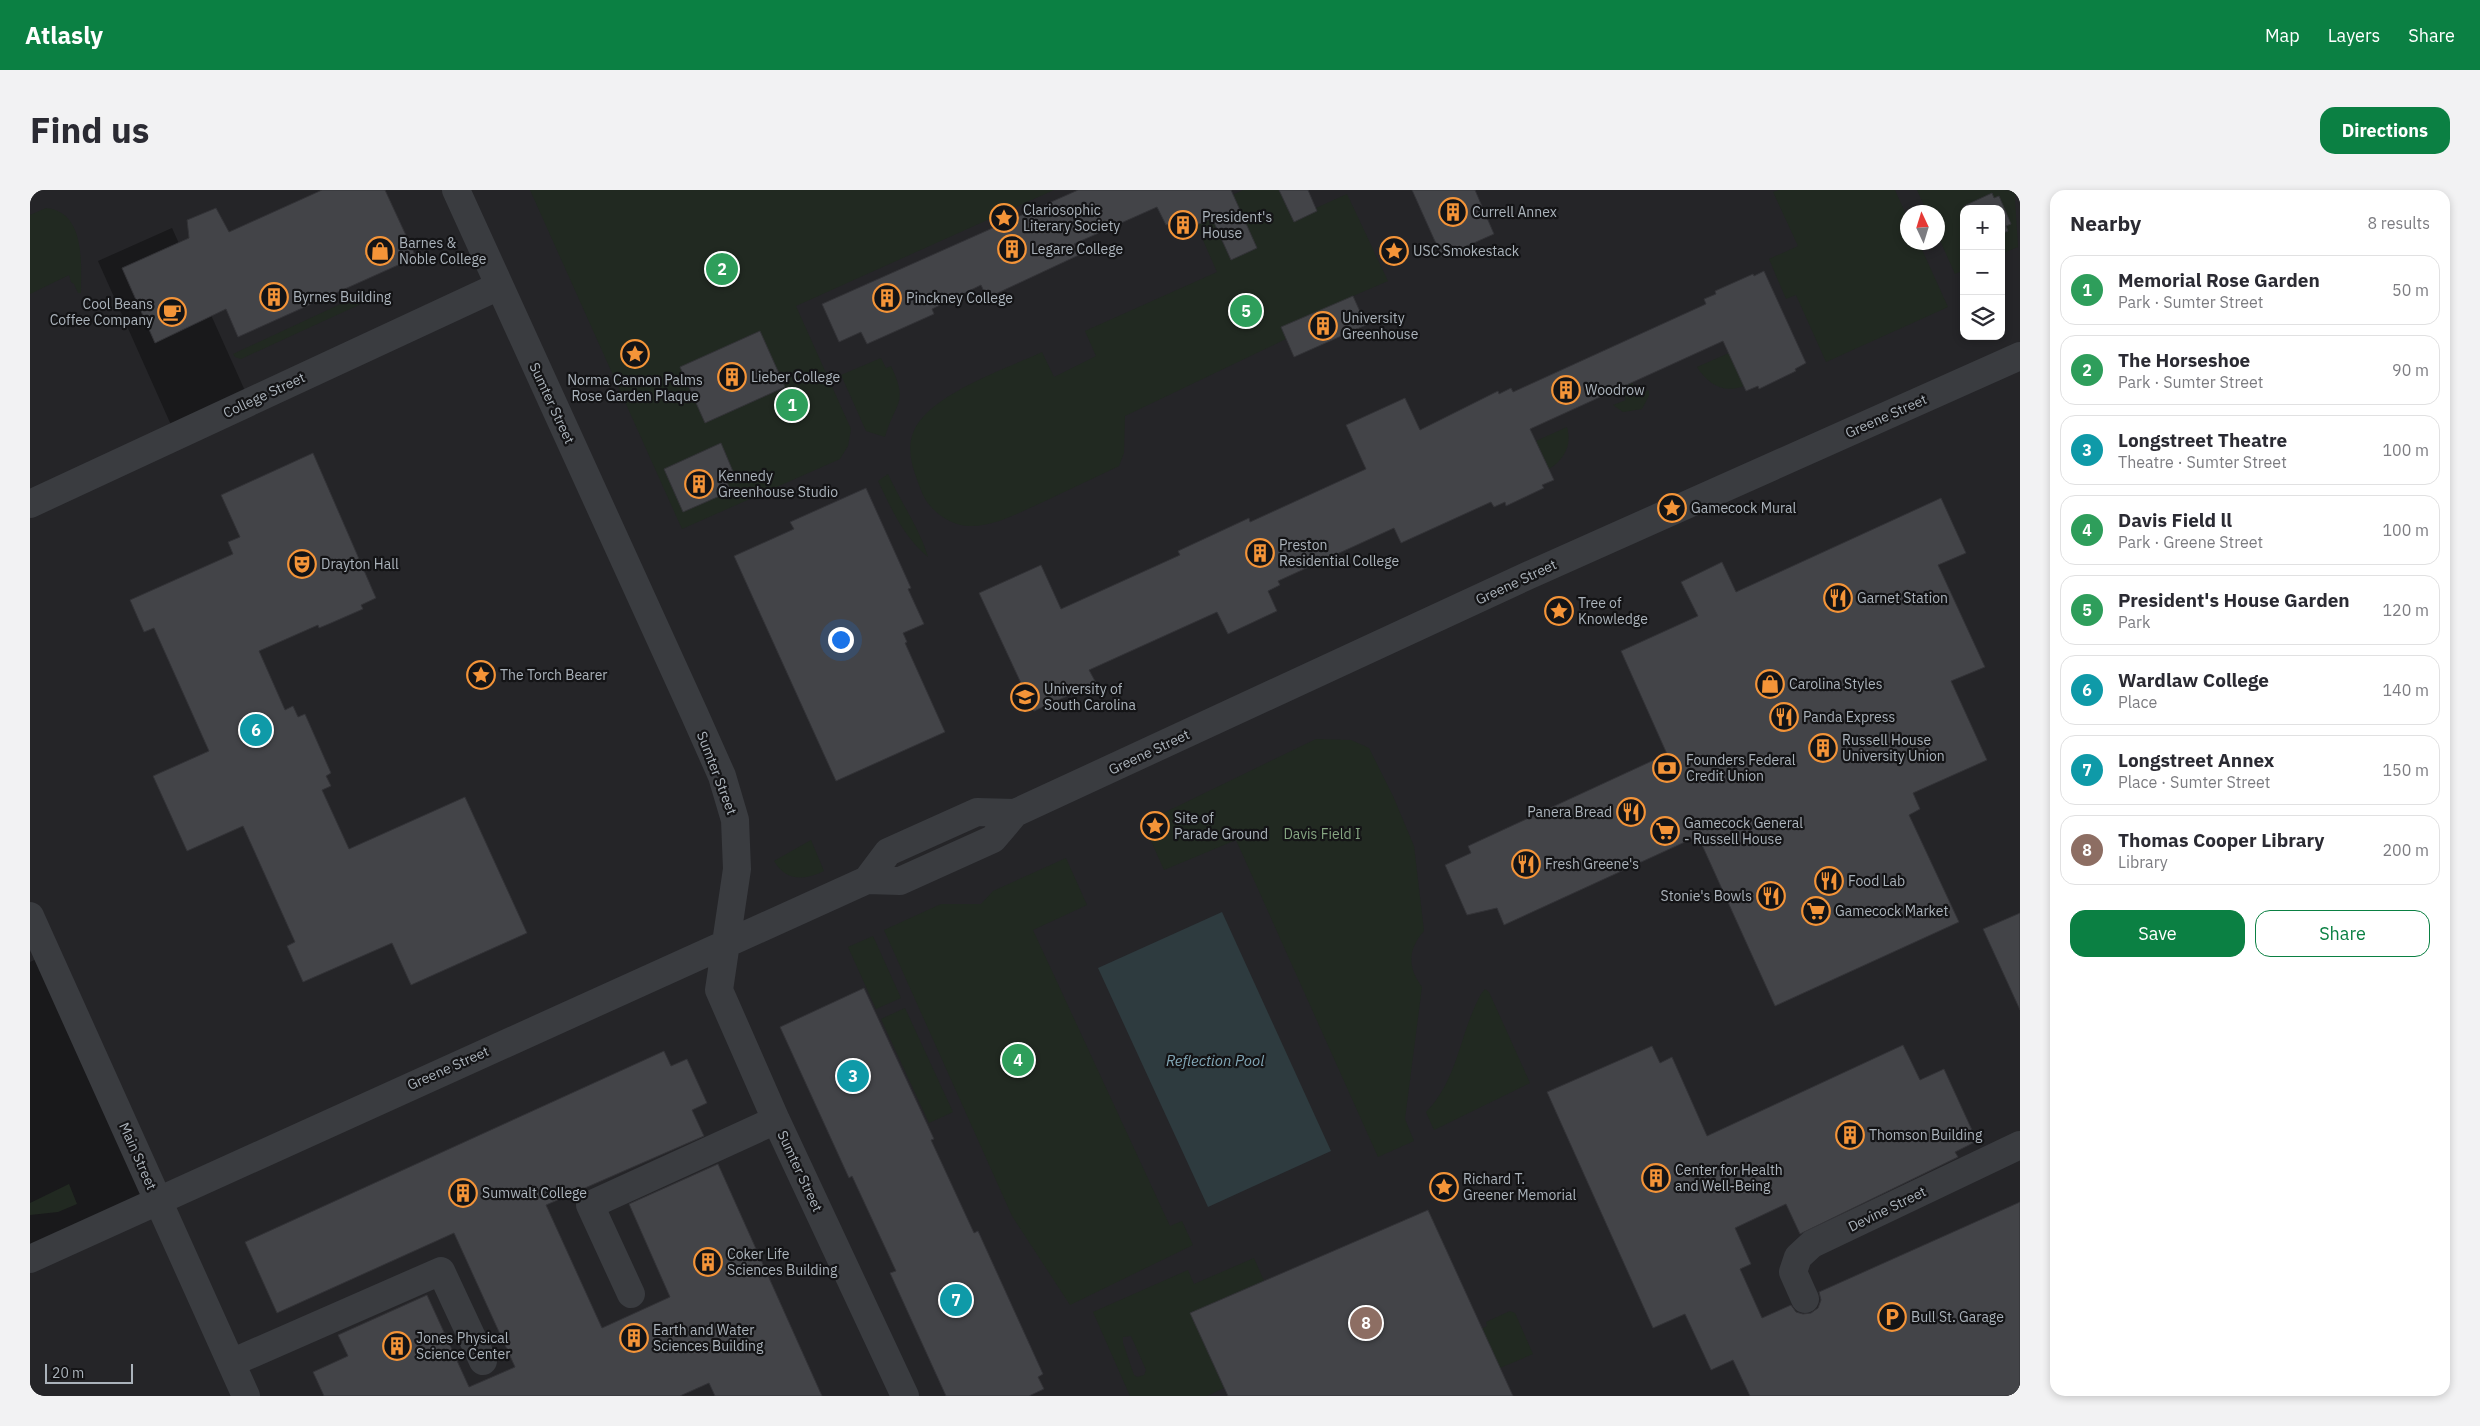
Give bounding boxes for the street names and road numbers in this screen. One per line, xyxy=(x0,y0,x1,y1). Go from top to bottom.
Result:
street label: Sumter Street xyxy=(525,359,579,447)
street label: College Street xyxy=(220,368,308,422)
street label: Greene Street xyxy=(1842,390,1930,442)
street label: Greene Street xyxy=(1473,555,1560,609)
street label: Greene Street xyxy=(1106,725,1193,779)
street label: Sumter Street xyxy=(693,729,741,817)
street label: Greene Street xyxy=(404,1042,492,1094)
street label: Main Street xyxy=(115,1119,161,1193)
street label: Sumter Street xyxy=(773,1127,827,1215)
street label: Devine Street xyxy=(1845,1182,1929,1236)

